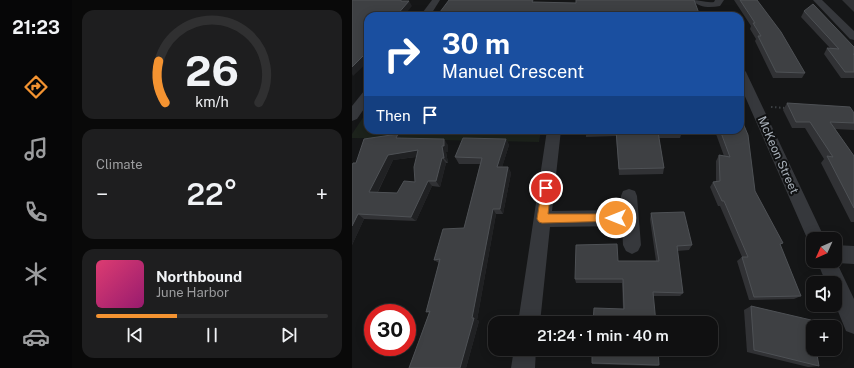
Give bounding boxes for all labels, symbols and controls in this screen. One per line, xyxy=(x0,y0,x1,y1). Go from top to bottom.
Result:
text: 21:23 xyxy=(12,17,60,38)
text: 30 m xyxy=(442,27,510,60)
icon: right xyxy=(376,28,428,80)
text: 26 xyxy=(185,45,239,94)
text: Manuel Crescent xyxy=(442,61,584,82)
icon: directions xyxy=(22,73,50,101)
text: km/h xyxy=(195,92,229,109)
icon: arrive xyxy=(419,104,441,126)
text: Then xyxy=(376,107,411,124)
street label: McKeon Street xyxy=(755,114,801,196)
icon: music xyxy=(22,135,50,163)
text: Climate xyxy=(96,157,143,172)
pin xyxy=(529,171,563,205)
text: 22° xyxy=(186,176,238,212)
icon: arrive xyxy=(535,177,557,199)
text: − xyxy=(96,181,108,207)
text: + xyxy=(316,181,328,207)
position arrow xyxy=(595,197,637,239)
icon: phone xyxy=(22,198,50,226)
north arrow xyxy=(806,232,842,268)
map controls xyxy=(806,232,842,356)
icon: climate xyxy=(22,260,50,288)
text: Northbound xyxy=(156,268,242,285)
button: sound xyxy=(806,276,842,312)
text: June Harbor xyxy=(156,285,229,300)
speed limit sign: 30 xyxy=(364,304,416,356)
button: + xyxy=(806,320,842,356)
icon: car xyxy=(22,323,50,351)
icon: previous xyxy=(124,324,146,346)
icon: pause xyxy=(201,324,223,346)
icon: next xyxy=(278,324,300,346)
text: 21:24 · 1 min · 40 m xyxy=(537,327,669,344)

